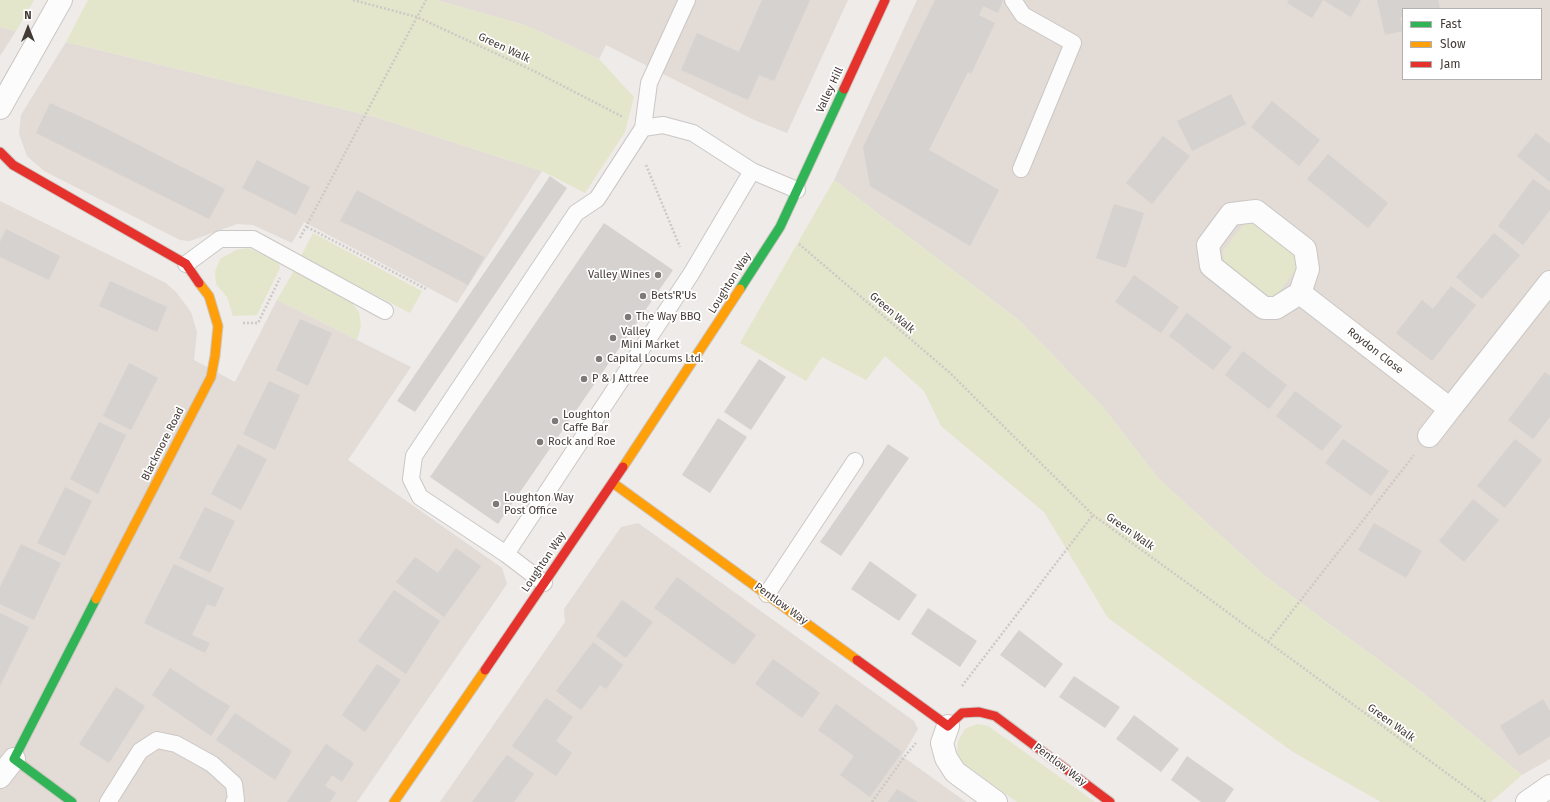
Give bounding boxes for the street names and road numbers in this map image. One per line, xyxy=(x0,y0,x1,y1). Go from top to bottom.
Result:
street label: Green Walk xyxy=(476,30,532,66)
street label: Valley Hill xyxy=(814,65,846,115)
street label: Loughton Way xyxy=(706,250,754,316)
street label: Green Walk xyxy=(867,290,917,336)
street label: Roydon Close xyxy=(1344,325,1406,377)
street label: Blackmore Road xyxy=(139,405,187,483)
street label: Green Walk xyxy=(1103,511,1157,553)
street label: Loughton Way xyxy=(519,529,569,595)
street label: Pentlow Way xyxy=(752,580,810,628)
street label: Green Walk xyxy=(1365,701,1417,745)
street label: Pentlow Way xyxy=(1031,741,1089,789)

